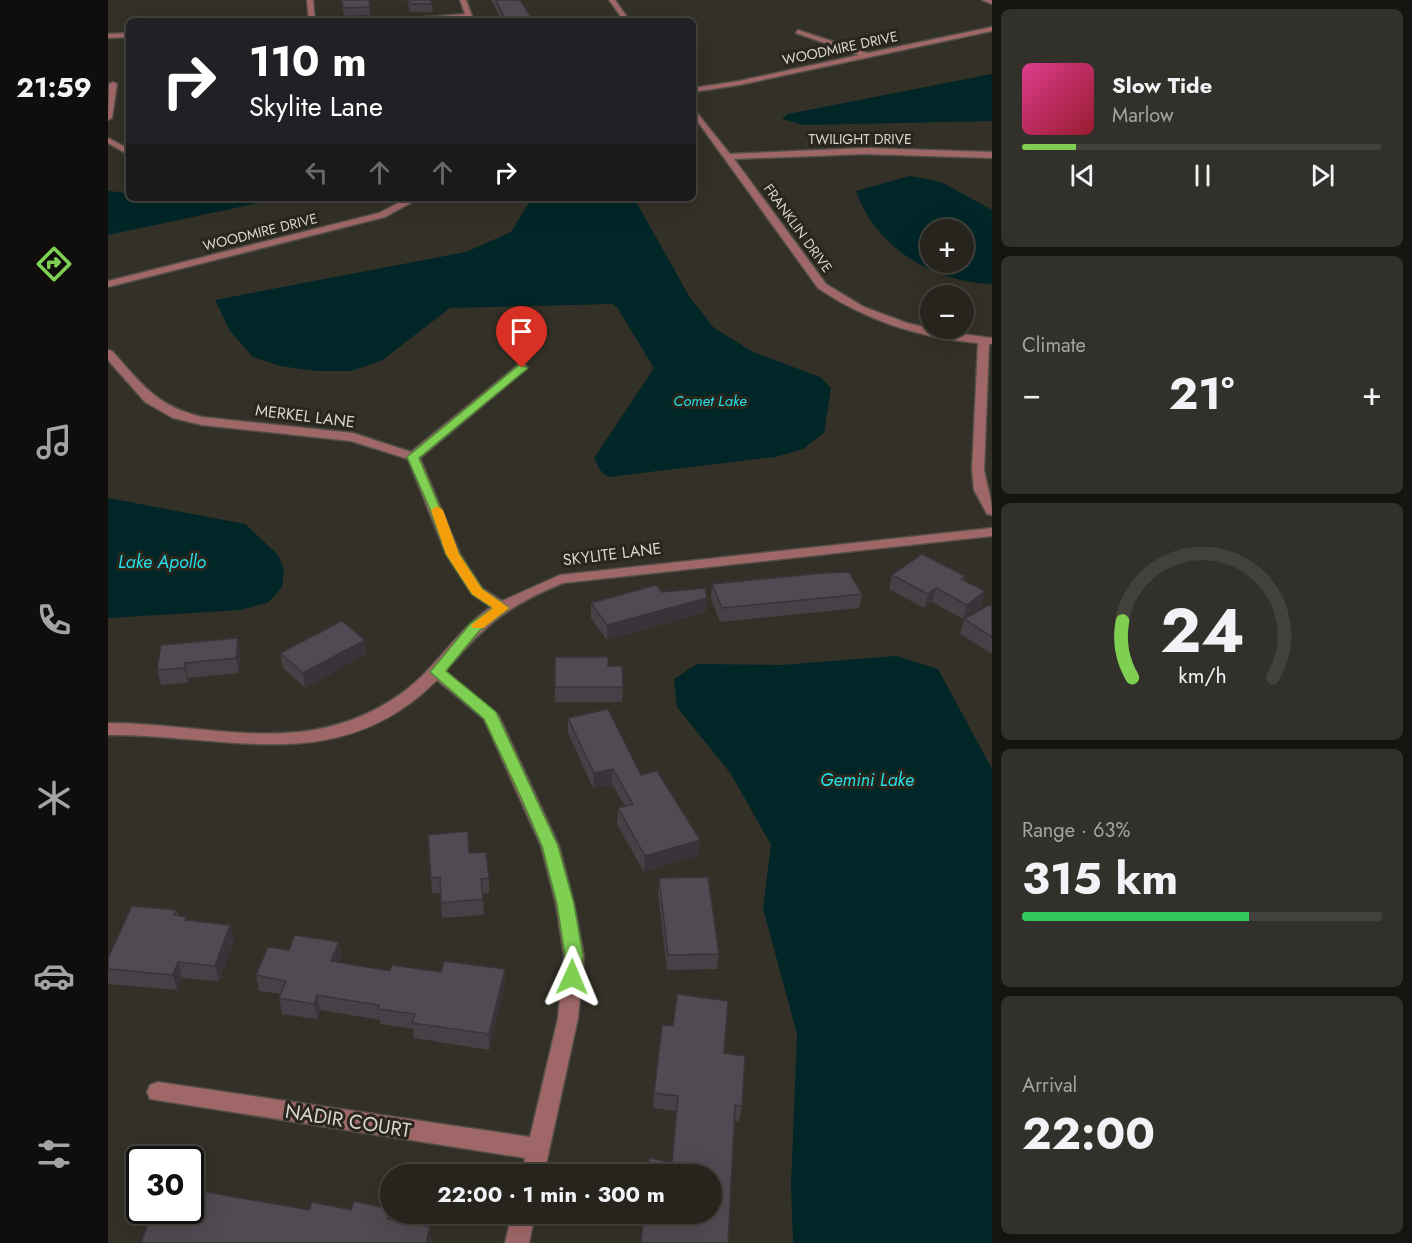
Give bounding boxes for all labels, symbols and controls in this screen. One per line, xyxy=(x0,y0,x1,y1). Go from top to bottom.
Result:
street label: WOODMIRE DRIVE xyxy=(780,26,900,70)
text: 110 m xyxy=(249,31,367,92)
icon: right xyxy=(150,42,228,120)
text: 21:59 xyxy=(16,68,92,107)
text: Slow Tide xyxy=(1112,69,1212,101)
text: Skylite Lane xyxy=(249,87,383,126)
text: Marlow xyxy=(1112,101,1174,130)
street label: TWILIGHT DRIVE xyxy=(808,129,912,149)
icon: left xyxy=(300,156,333,189)
icon: ahead xyxy=(363,156,396,189)
icon: ahead xyxy=(426,156,459,189)
icon: right xyxy=(489,156,522,189)
icon: previous xyxy=(1066,159,1099,192)
icon: pause xyxy=(1186,159,1219,192)
icon: next xyxy=(1306,159,1339,192)
street label: FRANKLIN DRIVE xyxy=(759,180,837,276)
street label: WOODMIRE DRIVE xyxy=(201,208,319,256)
map controls xyxy=(920,219,974,339)
button: + xyxy=(920,219,974,273)
icon: directions xyxy=(33,243,75,285)
button: − xyxy=(920,285,974,339)
pin xyxy=(496,306,547,368)
icon: arrive xyxy=(505,315,538,348)
text: Climate xyxy=(1022,331,1086,360)
text: 21° xyxy=(1169,361,1234,426)
text: − xyxy=(1022,370,1041,417)
text: + xyxy=(1362,370,1382,417)
water label: Comet Lake xyxy=(673,390,747,412)
street label: MERKEL LANE xyxy=(254,398,356,434)
icon: music xyxy=(33,421,75,463)
street label: SKYLITE LANE xyxy=(562,537,662,571)
water label: Lake Apollo xyxy=(118,549,207,575)
text: 24 xyxy=(1160,586,1244,676)
icon: phone xyxy=(33,599,75,641)
text: km/h xyxy=(1178,661,1226,692)
water label: Gemini Lake xyxy=(820,767,914,793)
icon: climate xyxy=(33,777,75,819)
text: Range · 63% xyxy=(1022,816,1130,845)
text: 315 km xyxy=(1022,846,1178,911)
position arrow xyxy=(540,945,604,1009)
icon: car xyxy=(33,955,75,997)
text: Arrival xyxy=(1022,1071,1077,1100)
street label: NADIR COURT xyxy=(283,1097,414,1145)
text: 22:00 xyxy=(1022,1101,1155,1166)
icon: filters xyxy=(33,1133,75,1175)
speed limit sign: 30 xyxy=(126,1146,204,1224)
text: 22:00 · 1 min · 300 m xyxy=(437,1178,665,1210)

